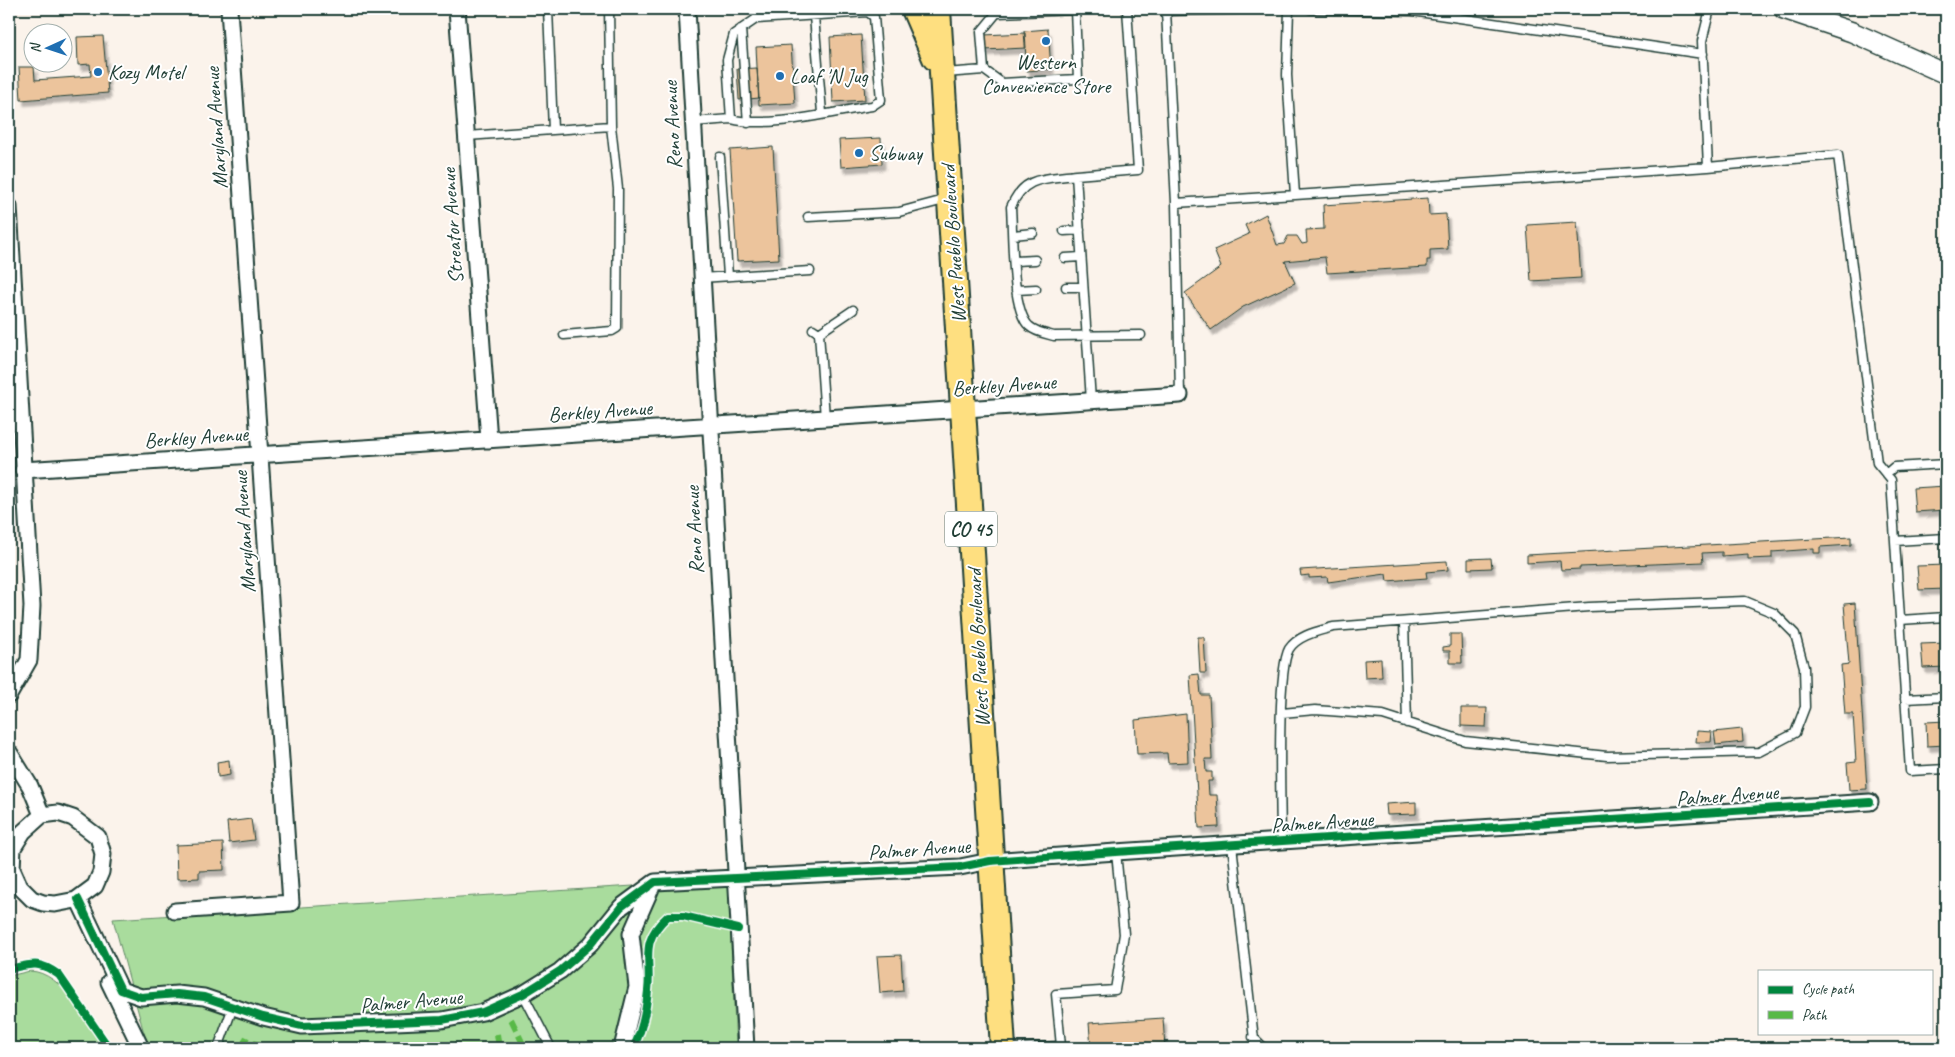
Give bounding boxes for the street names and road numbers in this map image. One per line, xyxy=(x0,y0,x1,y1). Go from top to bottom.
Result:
street label: Maryland Avenue xyxy=(199,65,233,190)
street label: Reno Avenue xyxy=(657,79,687,170)
street label: West Pueblo Boulevard xyxy=(934,160,971,324)
street label: Streator Avenue xyxy=(435,166,469,285)
street label: Berkley Avenue xyxy=(951,368,1058,402)
street label: Berkley Avenue xyxy=(547,394,654,428)
street label: Berkley Avenue xyxy=(143,420,250,454)
street label: Maryland Avenue xyxy=(227,469,261,594)
street label: Reno Avenue xyxy=(679,484,709,575)
road number: CO 45 xyxy=(945,512,997,546)
street label: West Pueblo Boulevard xyxy=(961,565,995,728)
street label: Palmer Avenue xyxy=(1675,778,1780,812)
street label: Palmer Avenue xyxy=(1270,805,1375,839)
street label: Palmer Avenue xyxy=(867,832,972,866)
street label: Palmer Avenue xyxy=(359,983,464,1018)

